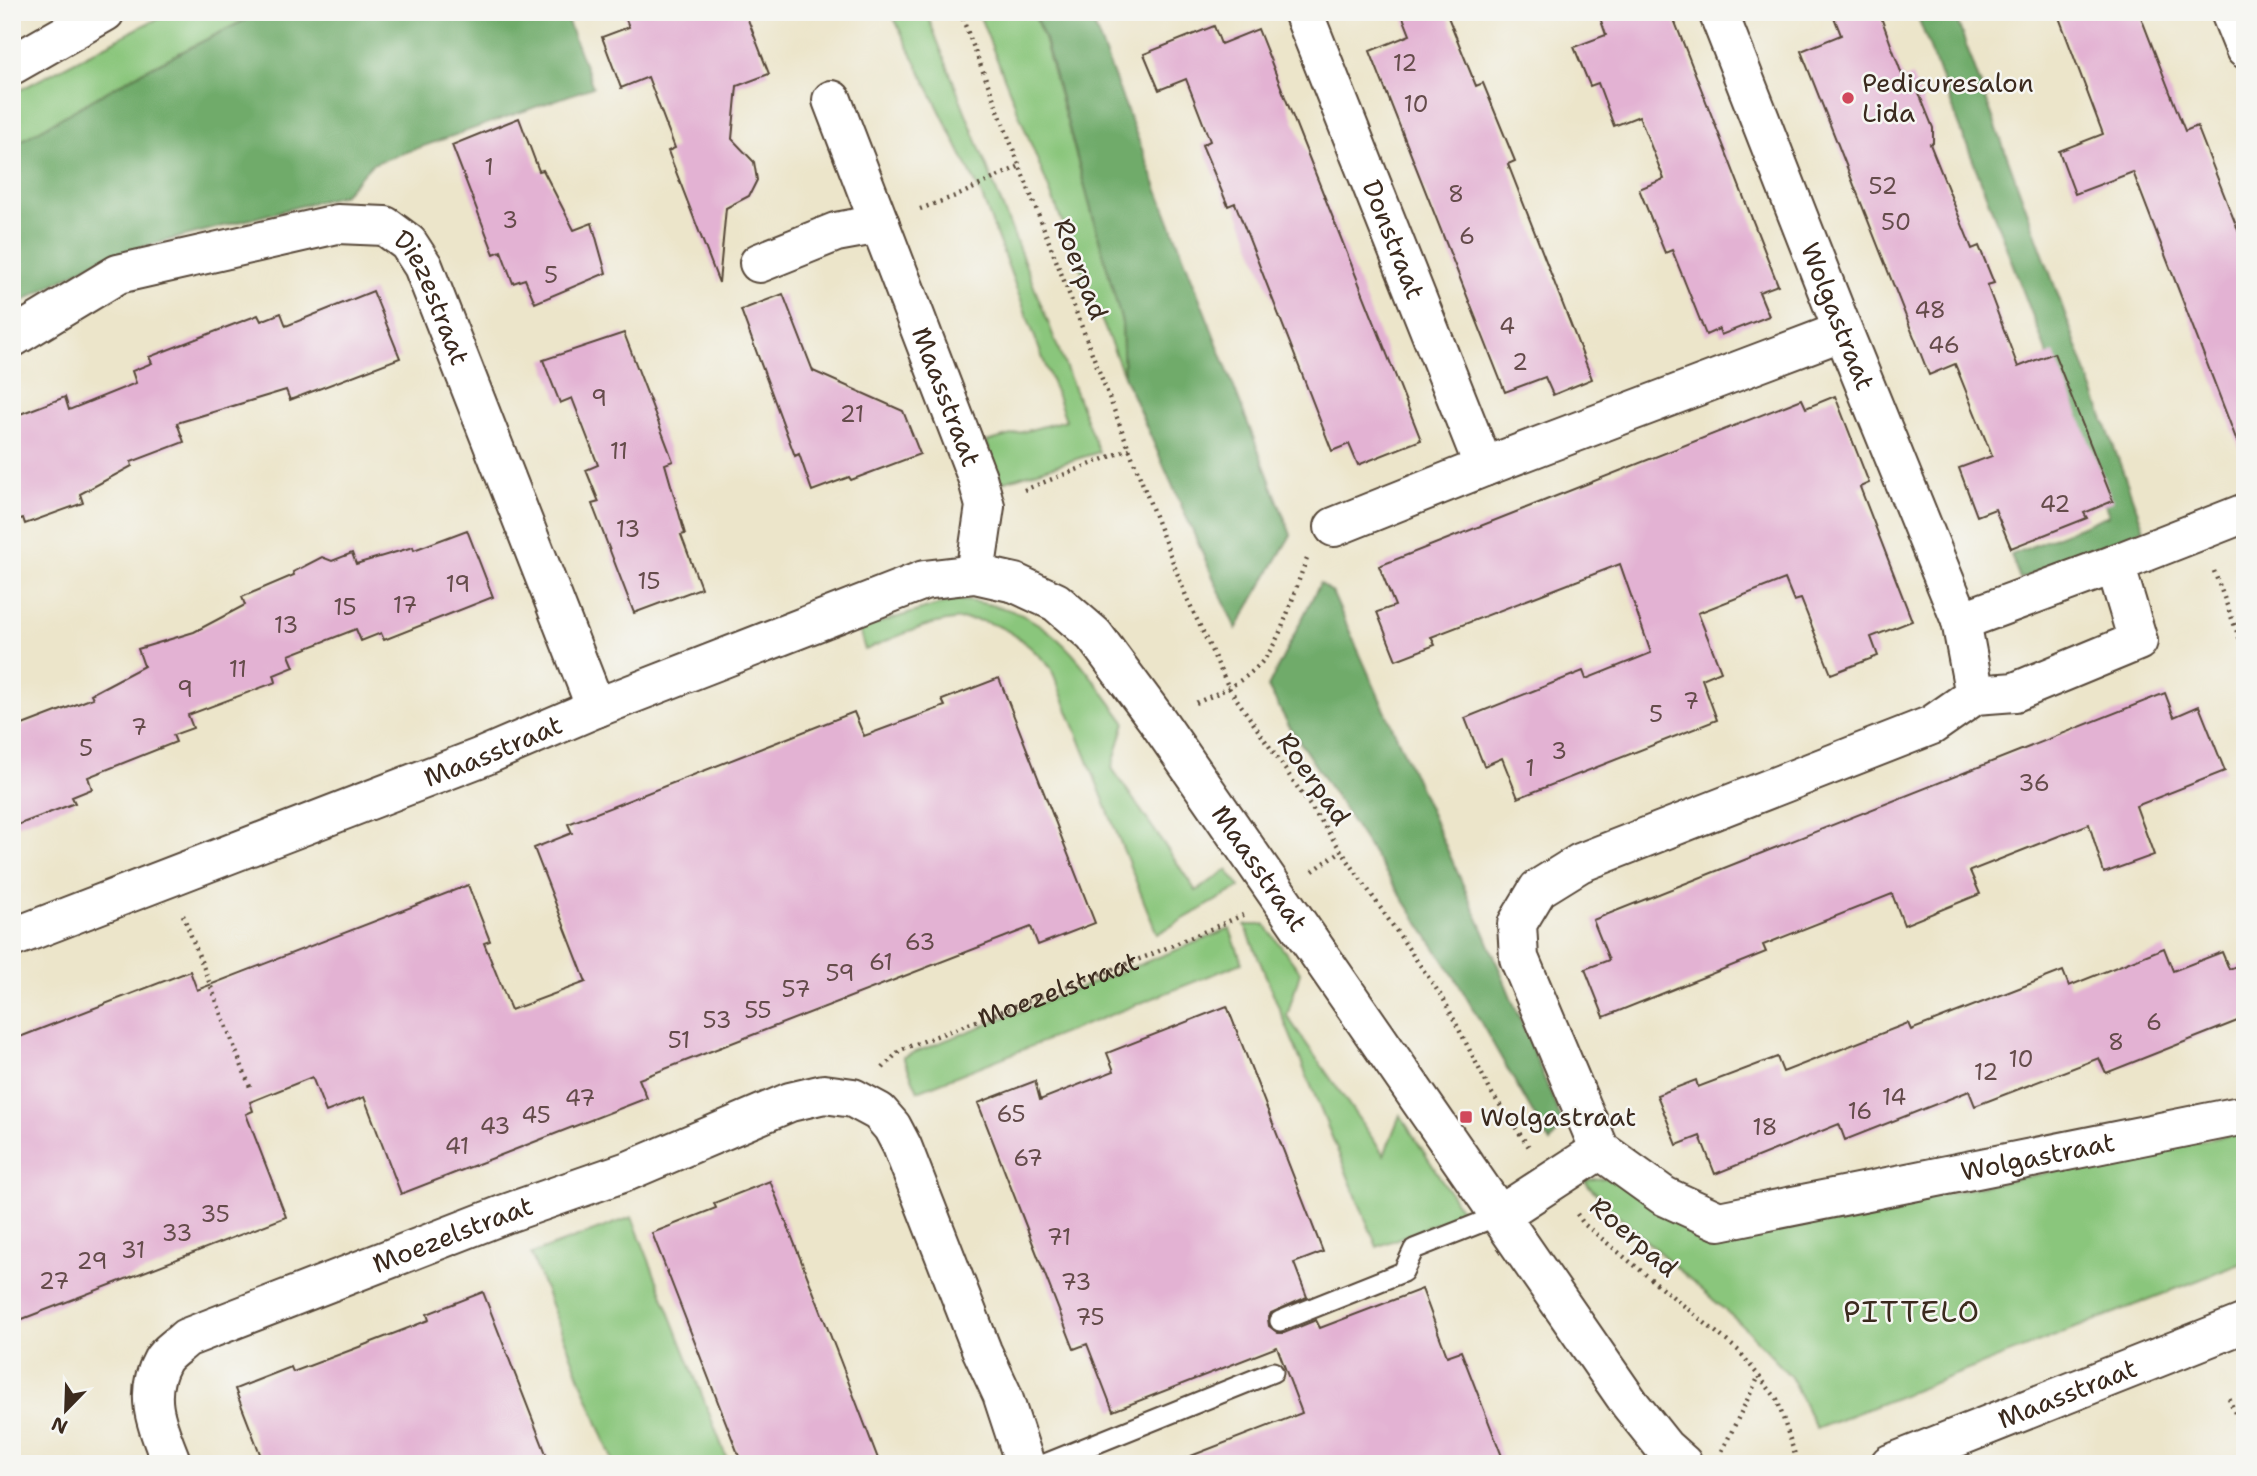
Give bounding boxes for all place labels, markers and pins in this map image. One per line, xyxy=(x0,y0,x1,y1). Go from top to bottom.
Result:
place label: Pedicuresalon Lida xyxy=(1862,65,2034,130)
marker: Pedicuresalon Lida xyxy=(1840,90,1856,106)
place label: Wolgastraat xyxy=(1480,1099,1636,1134)
marker: Wolgastraat xyxy=(1458,1109,1474,1125)

